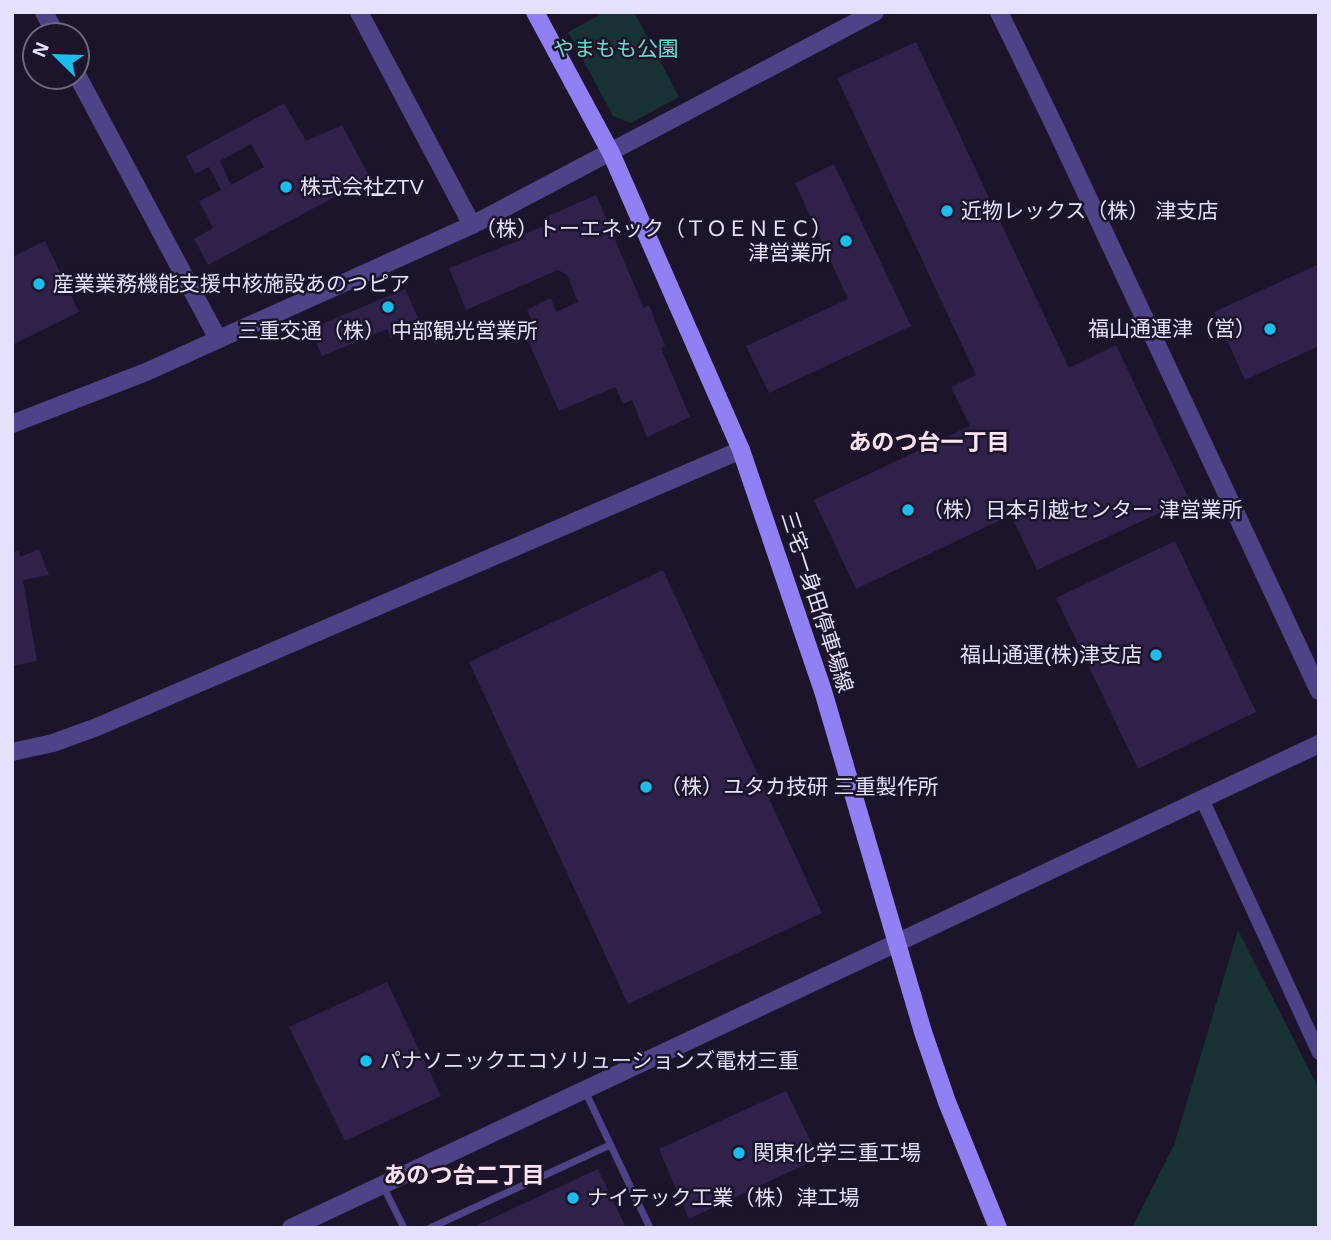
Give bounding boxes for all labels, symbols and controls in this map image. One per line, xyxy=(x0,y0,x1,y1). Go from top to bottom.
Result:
north arrow xyxy=(21,21,91,91)
park label: やまもも公園 xyxy=(553,37,679,60)
text: N xyxy=(28,39,53,60)
place label: 株式会社ZTV xyxy=(300,175,424,198)
marker: 株式会社ZTV xyxy=(278,179,294,195)
place label: 近物レックス（株） 津支店 xyxy=(961,199,1218,222)
marker: 近物レックス（株） 津支店 xyxy=(939,203,955,219)
place label: （株）トーエネック（ＴＯＥＮＥＣ） 津営業所 xyxy=(475,217,832,264)
marker: （株）トーエネック（ＴＯＥＮＥＣ） 津営業所 xyxy=(838,233,854,249)
place label: 産業業務機能支援中核施設あのつピア xyxy=(53,272,410,295)
marker: 産業業務機能支援中核施設あのつピア xyxy=(31,276,47,292)
marker: 三重交通（株） 中部観光営業所 xyxy=(380,299,396,315)
place label: 福山通運津（営） xyxy=(1088,317,1256,340)
place label: 三重交通（株） 中部観光営業所 xyxy=(238,319,538,342)
marker: 福山通運津（営） xyxy=(1262,321,1278,337)
district label: あのつ台一丁目 xyxy=(849,429,1010,455)
place label: （株）日本引越センター 津営業所 xyxy=(922,498,1243,521)
marker: （株）日本引越センター 津営業所 xyxy=(900,502,916,518)
street label: 三宅一身田停車場線 xyxy=(777,508,858,695)
place label: 福山通運(株)津支店 xyxy=(960,643,1142,666)
marker: 福山通運(株)津支店 xyxy=(1148,647,1164,663)
place label: （株）ユタカ技研 三重製作所 xyxy=(660,775,939,798)
marker: （株）ユタカ技研 三重製作所 xyxy=(638,779,654,795)
place label: パナソニックエコソリューションズ電材三重 xyxy=(380,1049,799,1072)
marker: パナソニックエコソリューションズ電材三重 xyxy=(358,1053,374,1069)
place label: 関東化学三重工場 xyxy=(753,1141,921,1164)
marker: 関東化学三重工場 xyxy=(731,1145,747,1161)
district label: あのつ台二丁目 xyxy=(384,1162,545,1188)
place label: ナイテック工業（株）津工場 xyxy=(587,1186,860,1209)
marker: ナイテック工業（株）津工場 xyxy=(565,1190,581,1206)

